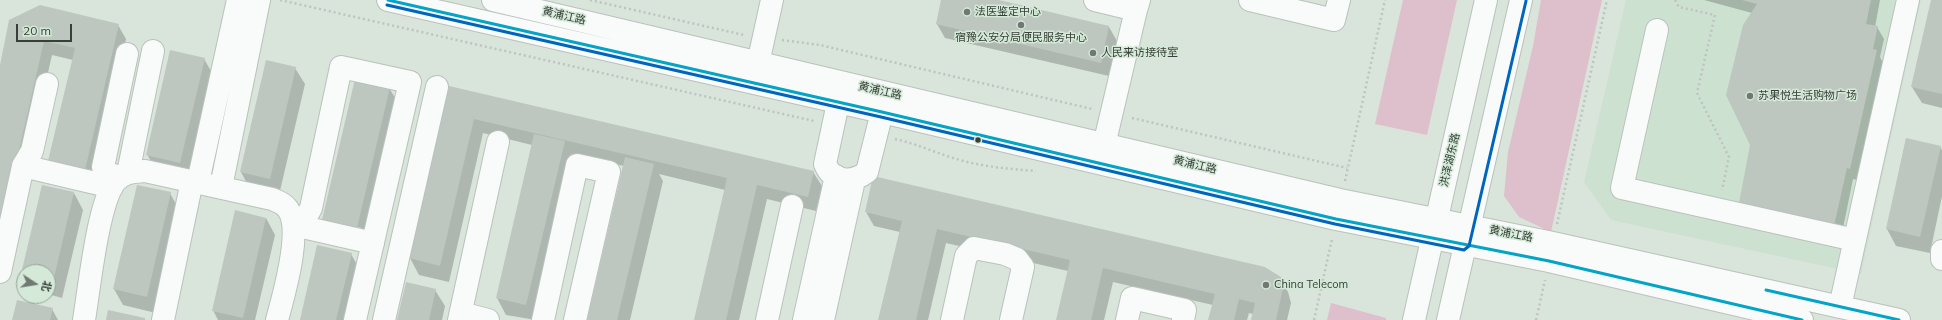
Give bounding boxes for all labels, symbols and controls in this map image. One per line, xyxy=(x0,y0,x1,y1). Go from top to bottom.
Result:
street label: 黄浦江路 xyxy=(541,5,587,27)
place label: 法医鉴定中心 xyxy=(975,5,1041,19)
marker: 法医鉴定中心 xyxy=(962,7,972,17)
scale bar xyxy=(18,16,74,42)
marker: 宿豫公安分局便民服务中心 xyxy=(1016,20,1026,30)
text: 20 m xyxy=(23,23,51,38)
place label: 宿豫公安分局便民服务中心 xyxy=(955,31,1087,45)
place label: 人民来访接待室 xyxy=(1101,46,1178,60)
marker: 人民来访接待室 xyxy=(1088,48,1098,58)
street label: 黄浦江路 xyxy=(857,80,903,102)
place label: 苏果悦生活购物广场 xyxy=(1758,89,1857,103)
marker: 苏果悦生活购物广场 xyxy=(1745,91,1755,101)
street label: 洪泽湖东路 xyxy=(1437,132,1463,188)
unlabelled marker xyxy=(973,135,983,145)
street label: 黄浦江路 xyxy=(1172,154,1218,176)
street label: 黄浦江路 xyxy=(1488,223,1534,245)
north arrow xyxy=(16,264,56,304)
place label: China Telecom xyxy=(1274,278,1348,292)
text: 北 xyxy=(39,279,55,293)
marker: China Telecom xyxy=(1261,280,1271,290)

